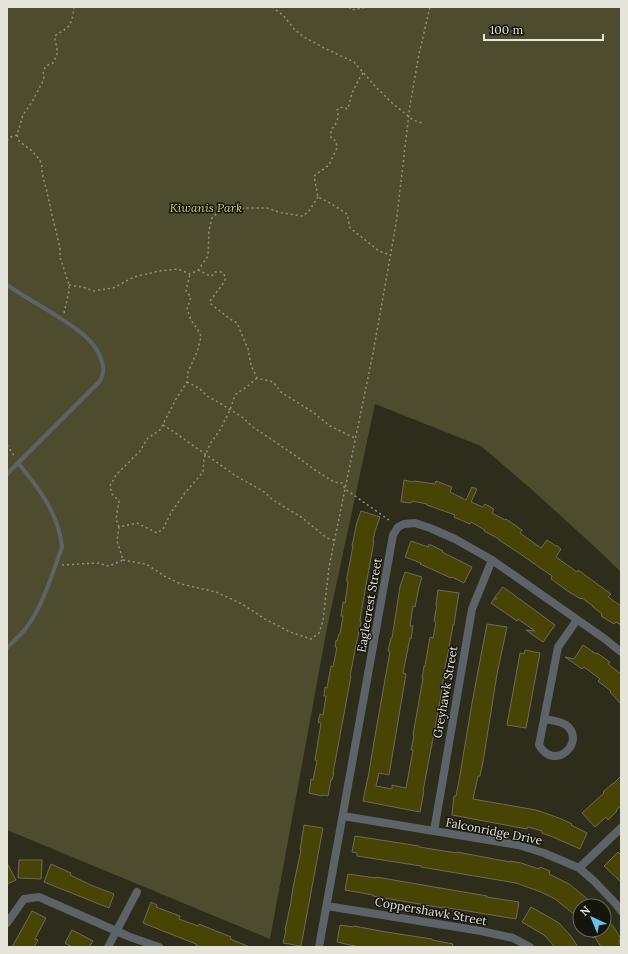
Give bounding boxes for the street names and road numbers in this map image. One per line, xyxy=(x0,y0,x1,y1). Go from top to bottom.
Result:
street label: Eaglecrest Street xyxy=(353,556,385,653)
street label: Greyhawk Street xyxy=(430,644,461,739)
street label: Falconridge Drive xyxy=(444,814,544,848)
street label: Coppershawk Street xyxy=(374,894,488,928)

